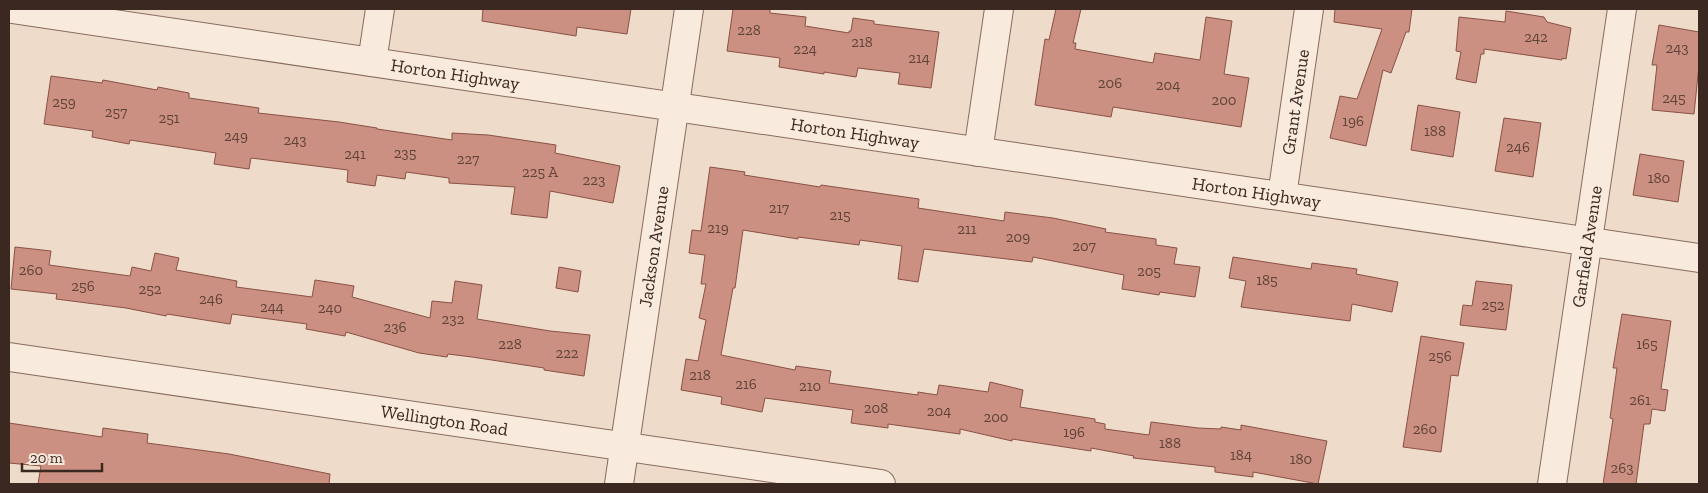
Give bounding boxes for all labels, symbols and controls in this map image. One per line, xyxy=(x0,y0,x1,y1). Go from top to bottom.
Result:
house number: 228 xyxy=(737,21,761,39)
house number: 242 xyxy=(1524,28,1548,46)
house number: 218 xyxy=(851,33,873,51)
house number: 243 xyxy=(1665,39,1689,57)
house number: 224 xyxy=(793,40,817,58)
street label: Grant Avenue xyxy=(1277,48,1314,156)
house number: 214 xyxy=(908,49,930,67)
street label: Horton Highway xyxy=(389,54,522,95)
house number: 206 xyxy=(1098,74,1122,92)
house number: 204 xyxy=(1156,76,1180,94)
house number: 245 xyxy=(1662,89,1686,107)
house number: 200 xyxy=(1211,91,1237,109)
house number: 259 xyxy=(52,93,76,111)
house number: 257 xyxy=(105,103,127,121)
house number: 251 xyxy=(158,109,180,127)
house number: 196 xyxy=(1342,112,1364,130)
street label: Horton Highway xyxy=(789,113,922,154)
house number: 188 xyxy=(1424,122,1446,140)
house number: 249 xyxy=(224,127,248,145)
house number: 243 xyxy=(283,131,307,149)
house number: 246 xyxy=(1506,138,1530,156)
house number: 235 xyxy=(394,144,417,162)
house number: 241 xyxy=(344,145,366,163)
house number: 227 xyxy=(457,150,479,168)
house number: 225 A xyxy=(522,163,558,181)
house number: 180 xyxy=(1648,169,1670,187)
house number: 223 xyxy=(583,171,605,189)
street label: Horton Highway xyxy=(1191,172,1323,213)
street label: Garfield Avenue xyxy=(1567,184,1607,309)
street label: Jackson Avenue xyxy=(634,185,674,309)
house number: 217 xyxy=(769,199,789,217)
house number: 215 xyxy=(829,206,851,224)
house number: 219 xyxy=(707,219,729,237)
house number: 211 xyxy=(957,220,977,238)
house number: 209 xyxy=(1006,228,1030,246)
house number: 207 xyxy=(1072,237,1096,255)
house number: 260 xyxy=(19,261,43,279)
house number: 205 xyxy=(1137,262,1161,280)
house number: 185 xyxy=(1256,271,1278,289)
house number: 256 xyxy=(71,277,95,295)
house number: 252 xyxy=(138,280,162,298)
house number: 246 xyxy=(199,290,223,308)
house number: 252 xyxy=(1481,296,1505,314)
house number: 244 xyxy=(260,298,284,316)
house number: 240 xyxy=(318,299,342,317)
house number: 232 xyxy=(442,310,465,328)
house number: 236 xyxy=(383,318,407,336)
house number: 228 xyxy=(498,335,522,353)
house number: 165 xyxy=(1636,335,1658,353)
house number: 222 xyxy=(555,344,579,362)
house number: 256 xyxy=(1428,347,1452,365)
house number: 218 xyxy=(689,366,711,384)
house number: 216 xyxy=(735,375,757,393)
house number: 210 xyxy=(799,377,821,395)
house number: 261 xyxy=(1629,391,1651,409)
house number: 208 xyxy=(864,399,888,417)
street label: Wellington Road xyxy=(379,400,510,441)
house number: 204 xyxy=(927,402,951,420)
house number: 200 xyxy=(983,408,1009,426)
house number: 260 xyxy=(1413,420,1437,438)
house number: 196 xyxy=(1063,423,1085,441)
house number: 188 xyxy=(1159,434,1181,452)
scale bar xyxy=(22,440,102,472)
house number: 184 xyxy=(1230,446,1252,464)
text: 20 m xyxy=(30,449,63,467)
house number: 180 xyxy=(1290,450,1312,468)
house number: 263 xyxy=(1610,459,1634,477)

